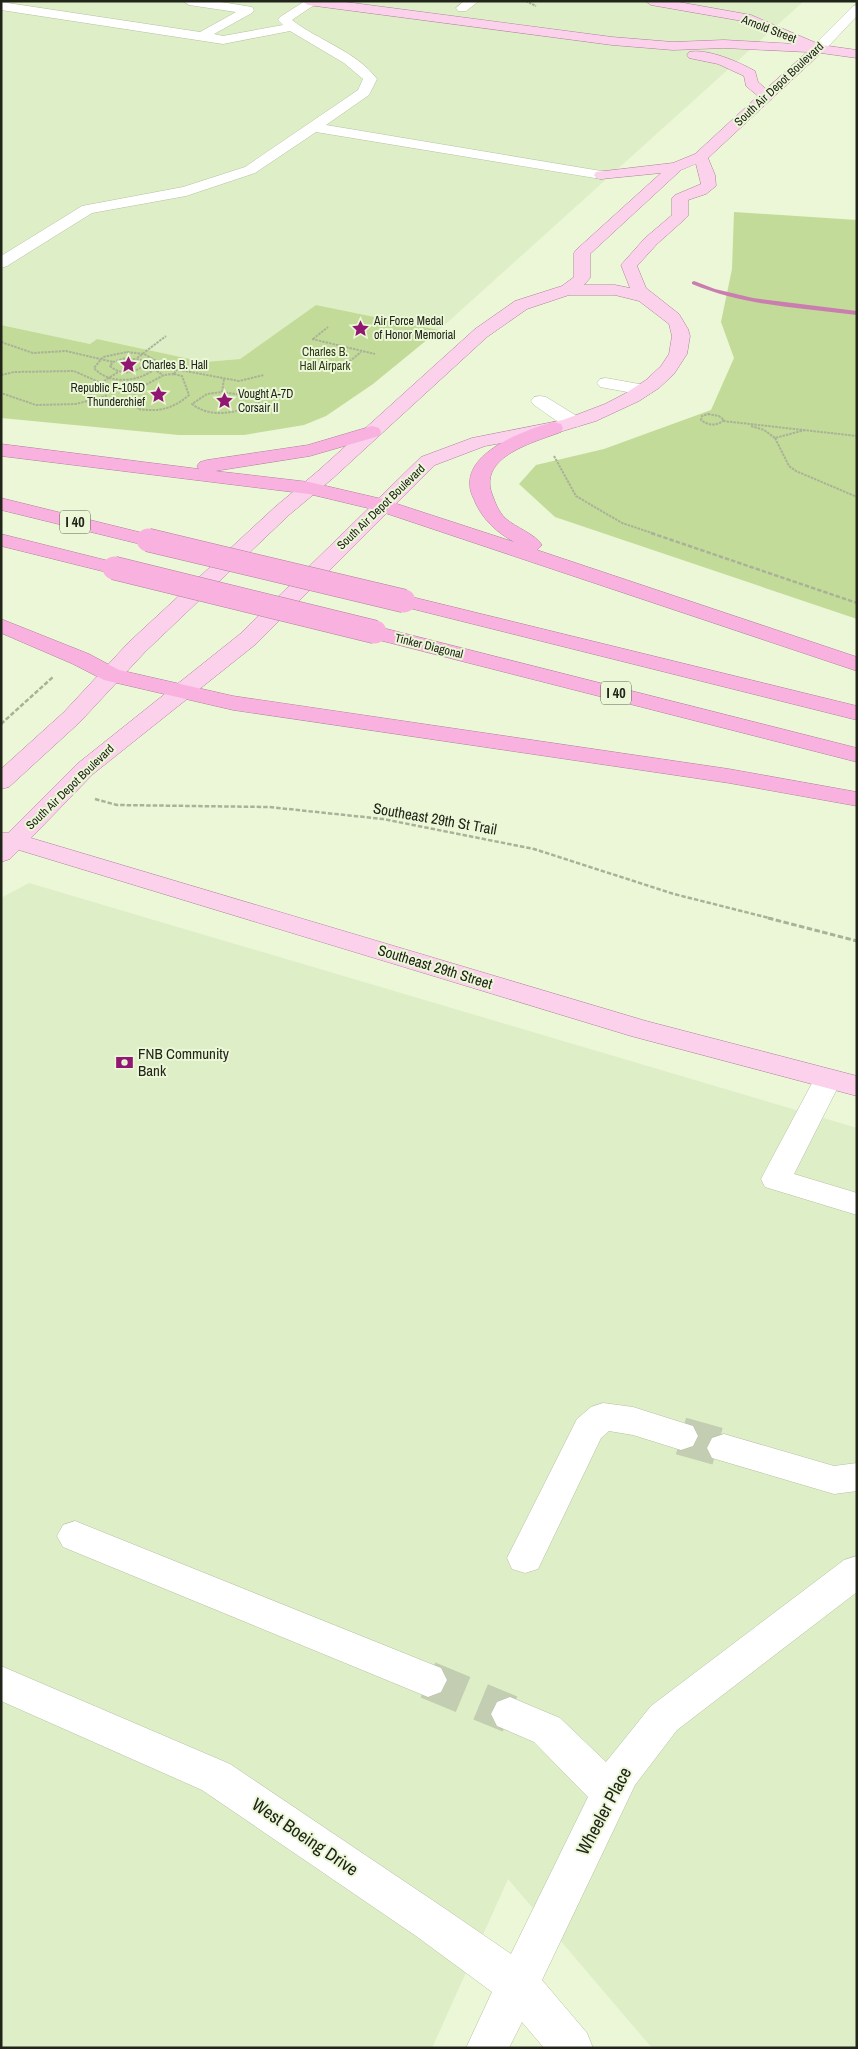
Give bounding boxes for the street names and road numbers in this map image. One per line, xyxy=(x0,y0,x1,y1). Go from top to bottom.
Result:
street label: Arnold Street xyxy=(738,11,799,47)
street label: South Air Depot Boulevard xyxy=(731,38,827,130)
street label: South Air Depot Boulevard xyxy=(334,461,428,553)
road number: I 40 xyxy=(60,511,90,534)
street label: Tinker Diagonal xyxy=(393,630,465,662)
road number: I 40 xyxy=(601,681,631,704)
street label: South Air Depot Boulevard xyxy=(23,741,117,833)
street label: Southeast 29th St Trail xyxy=(372,797,499,840)
street label: Southeast 29th Street xyxy=(375,939,496,994)
street label: Wheeler Place xyxy=(570,1763,637,1859)
street label: West Boeing Drive xyxy=(247,1792,364,1882)

